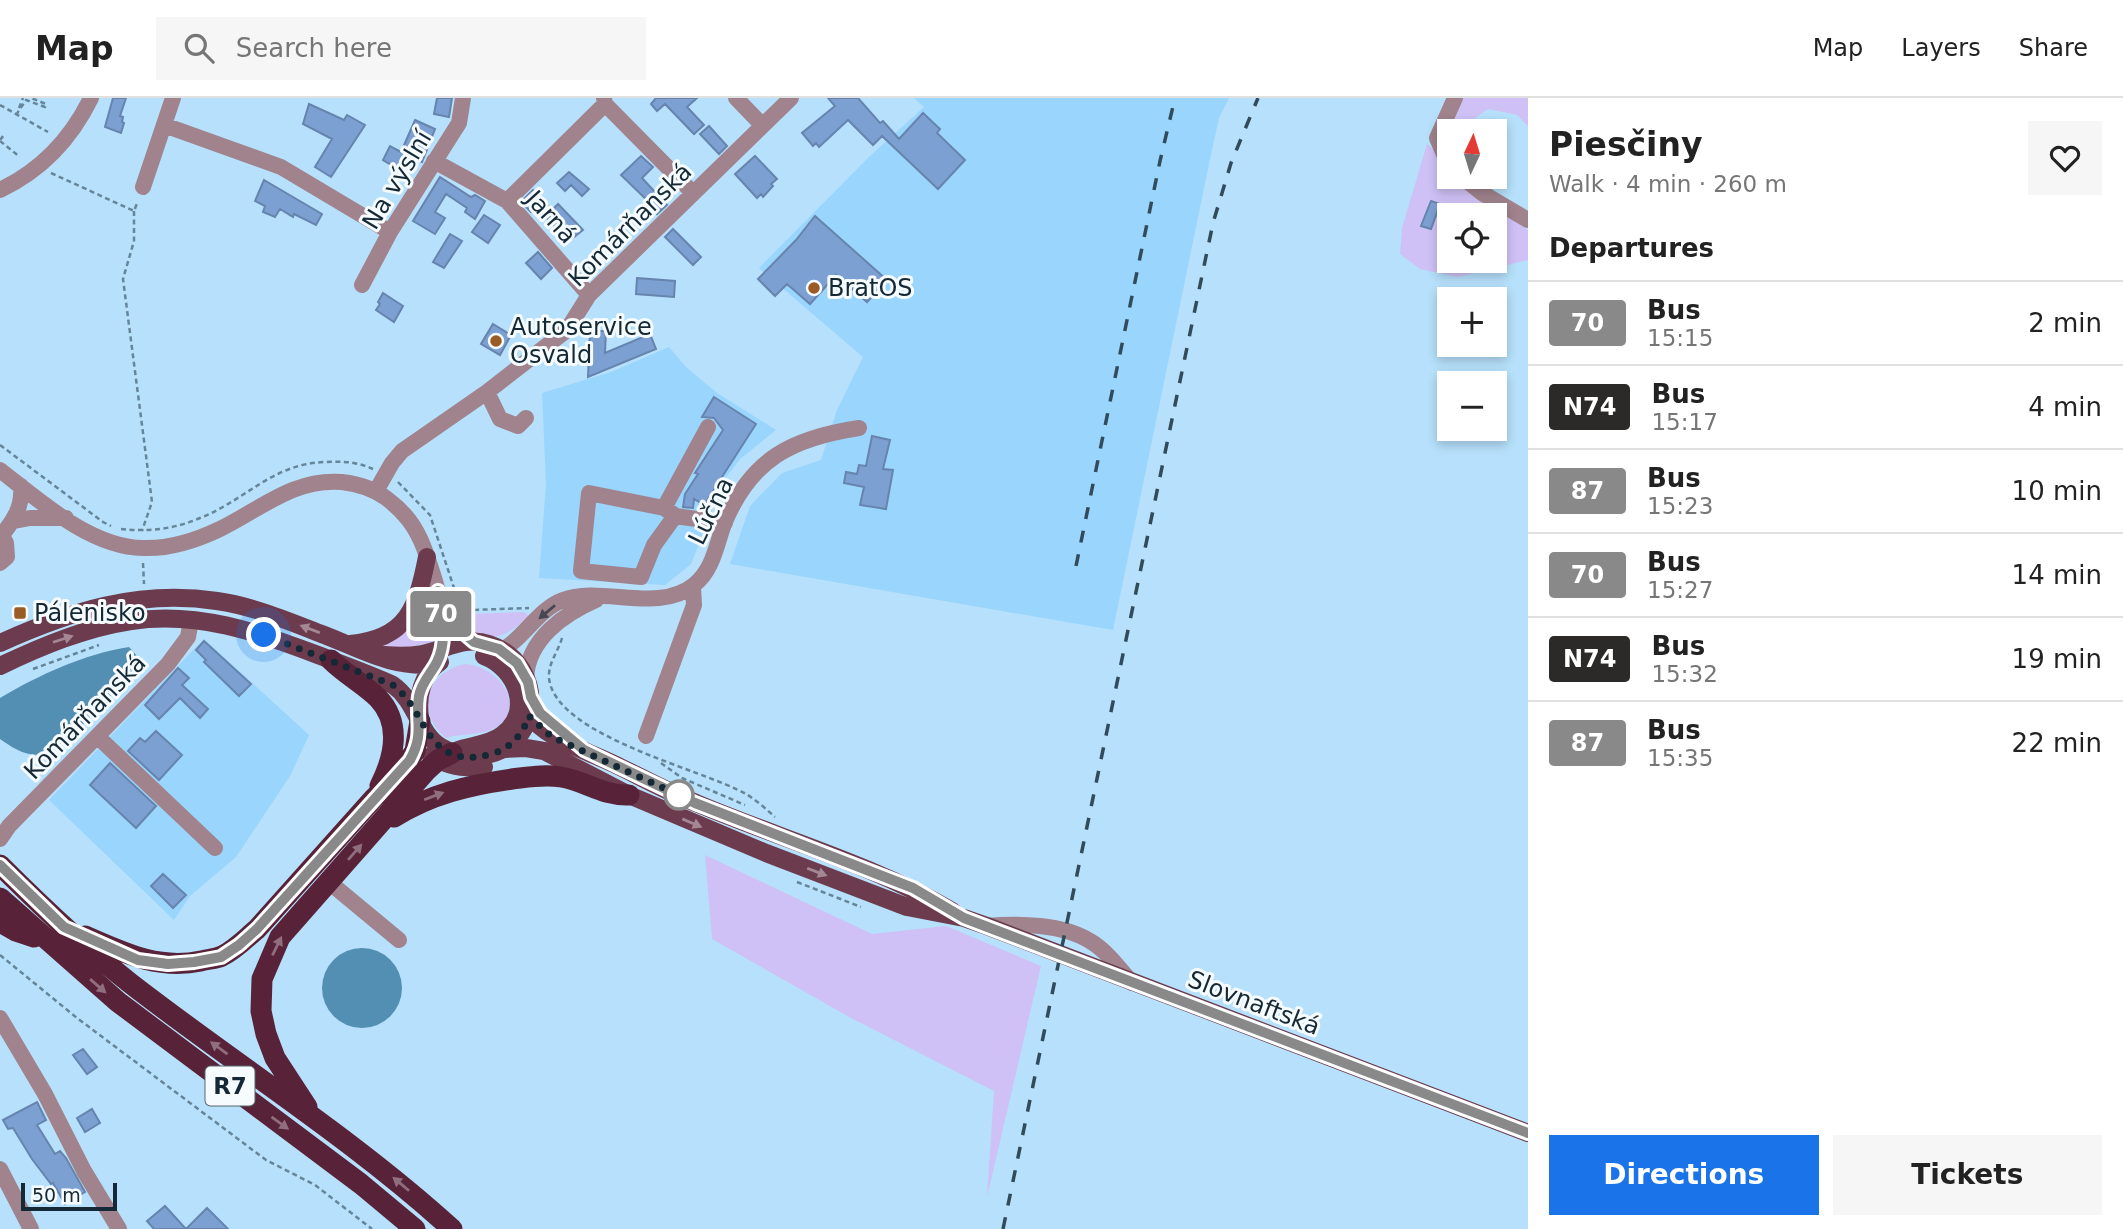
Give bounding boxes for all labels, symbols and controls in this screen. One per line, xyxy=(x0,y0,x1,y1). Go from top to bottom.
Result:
search box xyxy=(156,17,646,80)
text: Map xyxy=(35,29,114,68)
icon: search xyxy=(180,29,218,67)
text: Search here xyxy=(236,33,392,63)
text: Map xyxy=(1813,34,1863,62)
text: Layers xyxy=(1901,34,1981,62)
text: Share xyxy=(2019,34,2088,62)
north arrow xyxy=(1437,119,1507,189)
map controls xyxy=(1437,119,1507,441)
button: heart xyxy=(2028,121,2102,195)
street label: Na výslní xyxy=(357,125,438,234)
text: Piesčiny xyxy=(1549,125,1702,164)
street label: Komárňanská xyxy=(563,158,697,292)
text: Walk · 4 min · 260 m xyxy=(1549,171,1787,197)
street label: Jarná xyxy=(519,183,582,249)
button: locate xyxy=(1437,203,1507,273)
text: Departures xyxy=(1549,233,1714,263)
place label: BratOS xyxy=(828,274,913,302)
marker: BratOS xyxy=(806,280,822,296)
button: + xyxy=(1437,287,1507,357)
text: Bus xyxy=(1647,295,1701,325)
text: 2 min xyxy=(2028,308,2102,338)
text: 70 xyxy=(1571,309,1604,337)
place label: Autoservice Osvald xyxy=(510,313,652,369)
text: 15:15 xyxy=(1647,325,1713,351)
marker: Autoservice Osvald xyxy=(488,333,504,349)
button: − xyxy=(1437,371,1507,441)
text: Bus xyxy=(1651,379,1705,409)
text: 4 min xyxy=(2028,392,2102,422)
text: N74 xyxy=(1563,393,1616,421)
text: 15:17 xyxy=(1651,409,1718,435)
text: Bus xyxy=(1647,463,1701,493)
street label: Lúčna xyxy=(683,473,739,549)
text: 10 min xyxy=(2012,476,2102,506)
text: 87 xyxy=(1571,477,1604,505)
text: 15:23 xyxy=(1647,493,1713,519)
text: Bus xyxy=(1647,547,1701,577)
text: 14 min xyxy=(2012,560,2102,590)
text: 70 xyxy=(1571,561,1604,589)
text: 15:27 xyxy=(1647,577,1713,603)
line badge: 70 xyxy=(410,591,472,637)
place label: Pálenisko xyxy=(34,599,146,627)
text: 70 xyxy=(424,600,458,628)
one-way arrow xyxy=(538,604,555,619)
marker: Pálenisko xyxy=(12,605,28,621)
your location xyxy=(246,617,281,652)
one-way arrow xyxy=(300,624,321,635)
text: Bus xyxy=(1651,631,1705,661)
one-way arrow xyxy=(52,633,73,644)
text: 19 min xyxy=(2012,644,2102,674)
text: N74 xyxy=(1563,645,1616,673)
street label: Komárňanská xyxy=(18,649,152,785)
text: 15:32 xyxy=(1651,661,1718,687)
text: Bus xyxy=(1647,715,1701,745)
text: 22 min xyxy=(2012,728,2102,758)
text: 87 xyxy=(1571,729,1604,757)
text: 15:35 xyxy=(1647,745,1713,771)
unlabelled marker xyxy=(664,780,694,810)
one-way arrow xyxy=(423,791,444,802)
one-way arrow xyxy=(681,818,702,829)
one-way arrow xyxy=(347,843,362,860)
one-way arrow xyxy=(806,867,827,878)
one-way arrow xyxy=(272,936,283,956)
street label: Slovnaftská xyxy=(1184,965,1324,1041)
one-way arrow xyxy=(90,978,107,993)
one-way arrow xyxy=(210,1041,229,1055)
road number: R7 xyxy=(205,1066,254,1105)
one-way arrow xyxy=(271,1116,289,1130)
button: Directions xyxy=(1549,1135,1819,1215)
button: Tickets xyxy=(1833,1135,2102,1215)
one-way arrow xyxy=(392,1177,409,1192)
scale bar xyxy=(21,1180,117,1212)
text: 50 m xyxy=(32,1184,81,1206)

